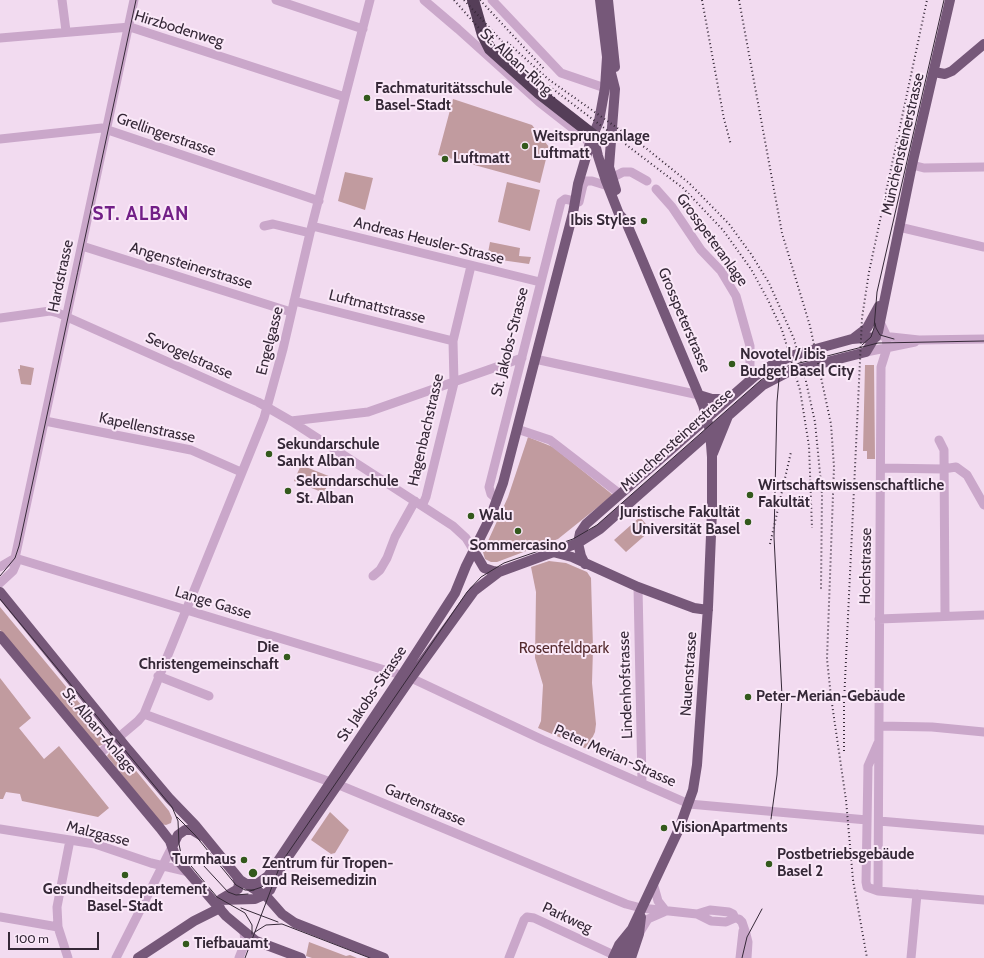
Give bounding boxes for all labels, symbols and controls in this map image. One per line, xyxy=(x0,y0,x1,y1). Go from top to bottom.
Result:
street label: Hirzbodenweg xyxy=(132,7,226,51)
street label: St. Alban-Ring xyxy=(476,25,556,99)
street label: Münchensteinerstrasse xyxy=(878,71,928,217)
place label: Fachmaturitätsschule Basel-Stadt xyxy=(375,80,512,115)
marker: Fachmaturitätsschule Basel-Stadt xyxy=(362,93,372,103)
street label: Grellingerstrasse xyxy=(114,110,218,160)
place label: Weitsprunganlage Luftmatt xyxy=(533,128,650,163)
marker: Weitsprunganlage Luftmatt xyxy=(520,141,530,151)
place label: Luftmatt xyxy=(453,150,510,168)
marker: Luftmatt xyxy=(440,154,450,164)
street label: Grosspeteranlage xyxy=(672,190,752,290)
district label: ST. ALBAN xyxy=(93,203,189,225)
place label: Ibis Styles xyxy=(570,212,636,230)
street label: Andreas Heusler-Strasse xyxy=(352,214,506,268)
marker: Ibis Styles xyxy=(639,216,649,226)
street label: Hardstrasse xyxy=(45,238,77,314)
street label: Angensteinerstrasse xyxy=(128,239,254,293)
street label: Grosspeterstrasse xyxy=(654,265,714,375)
street label: Luftmattstrasse xyxy=(327,286,427,328)
street label: St. Jakobs-Strasse xyxy=(488,286,532,398)
street label: Engelgasse xyxy=(253,305,287,377)
street label: Sevogelstrasse xyxy=(143,329,235,383)
place label: Novotel / ibis Budget Basel City xyxy=(740,346,854,381)
marker: Novotel / ibis Budget Basel City xyxy=(727,359,737,369)
street label: Hagenbachstrasse xyxy=(404,372,448,488)
street label: Münchensteinerstrasse xyxy=(617,385,737,495)
street label: Kapellenstrasse xyxy=(97,409,197,447)
place label: Sekundarschule Sankt Alban xyxy=(277,436,379,471)
marker: Sekundarschule Sankt Alban xyxy=(264,449,274,459)
place label: Sekundarschule St. Alban xyxy=(296,473,398,508)
place label: Wirtschaftswissenschaftliche Fakultät xyxy=(758,477,944,512)
marker: Sekundarschule St. Alban xyxy=(283,486,293,496)
marker: Wirtschaftswissenschaftliche Fakultät xyxy=(745,490,755,500)
place label: Juristische Fakultät Universität Basel xyxy=(620,504,740,539)
place label: Walu xyxy=(479,507,513,525)
marker: Walu xyxy=(466,511,476,521)
marker: Juristische Fakultät Universität Basel xyxy=(743,517,753,527)
marker: Sommercasino xyxy=(513,526,523,536)
street label: Hochstrasse xyxy=(856,527,876,605)
place label: Sommercasino xyxy=(470,537,566,555)
street label: Lange Gasse xyxy=(173,583,253,623)
street label: Lindenhofstrasse xyxy=(615,631,637,739)
street label: Nauenstrasse xyxy=(677,631,701,717)
place label: Die Christengemeinschaft xyxy=(139,639,279,674)
park label: Rosenfeldpark xyxy=(519,640,609,658)
street label: St. Jakobs-Strasse xyxy=(333,643,411,745)
marker: Die Christengemeinschaft xyxy=(282,652,292,662)
street label: St. Alban-Anlage xyxy=(58,684,140,778)
place label: Peter-Merian-Gebäude xyxy=(756,688,905,706)
marker: Peter-Merian-Gebäude xyxy=(743,692,753,702)
street label: Peter Merian-Strasse xyxy=(551,721,679,791)
street label: Gartenstrasse xyxy=(382,780,468,830)
street label: Malzgasse xyxy=(64,817,132,851)
place label: VisionApartments xyxy=(672,819,787,837)
marker: VisionApartments xyxy=(659,823,669,833)
place label: Postbetriebsgebäude Basel 2 xyxy=(777,846,914,881)
place label: Turmhaus xyxy=(172,851,236,869)
marker: Turmhaus xyxy=(239,855,249,865)
place label: Zentrum für Tropen- und Reisemedizin xyxy=(262,855,394,890)
marker: Postbetriebsgebäude Basel 2 xyxy=(764,859,774,869)
marker: Zentrum für Tropen- und Reisemedizin xyxy=(247,867,259,879)
marker: Gesundheitsdepartement Basel-Stadt xyxy=(120,870,130,880)
place label: Gesundheitsdepartement Basel-Stadt xyxy=(43,881,207,916)
street label: Parkweg xyxy=(539,899,595,937)
scale bar xyxy=(10,924,101,950)
text: 100 m xyxy=(15,931,49,946)
place label: Tiefbauamt xyxy=(194,935,268,953)
marker: Tiefbauamt xyxy=(181,939,191,949)

